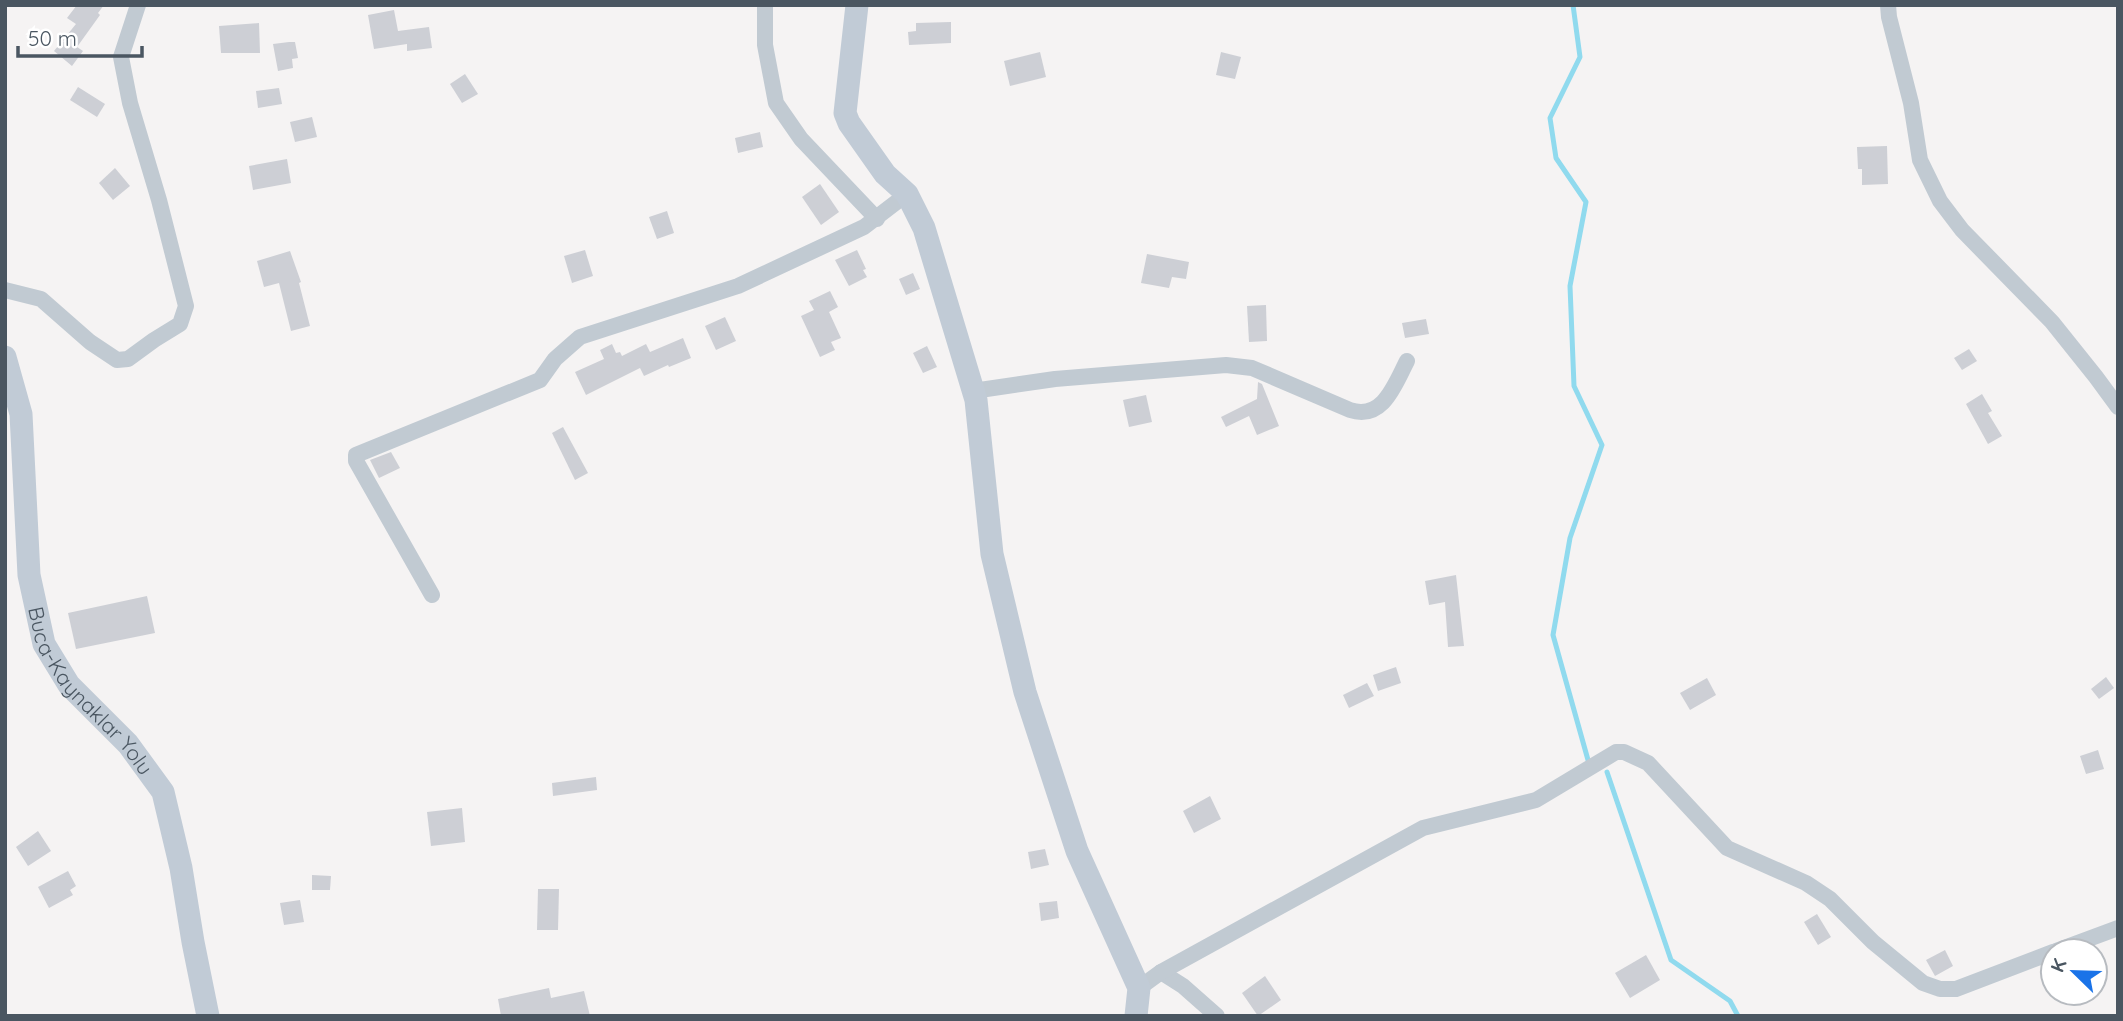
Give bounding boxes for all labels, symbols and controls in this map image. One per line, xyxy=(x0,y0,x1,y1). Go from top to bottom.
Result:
scale bar xyxy=(18,14,142,58)
text: 50 m xyxy=(28,25,77,51)
street label: Buca-Kaynaklar Yolu xyxy=(23,604,159,780)
north arrow xyxy=(2039,937,2109,1007)
text: K xyxy=(2045,955,2072,976)

